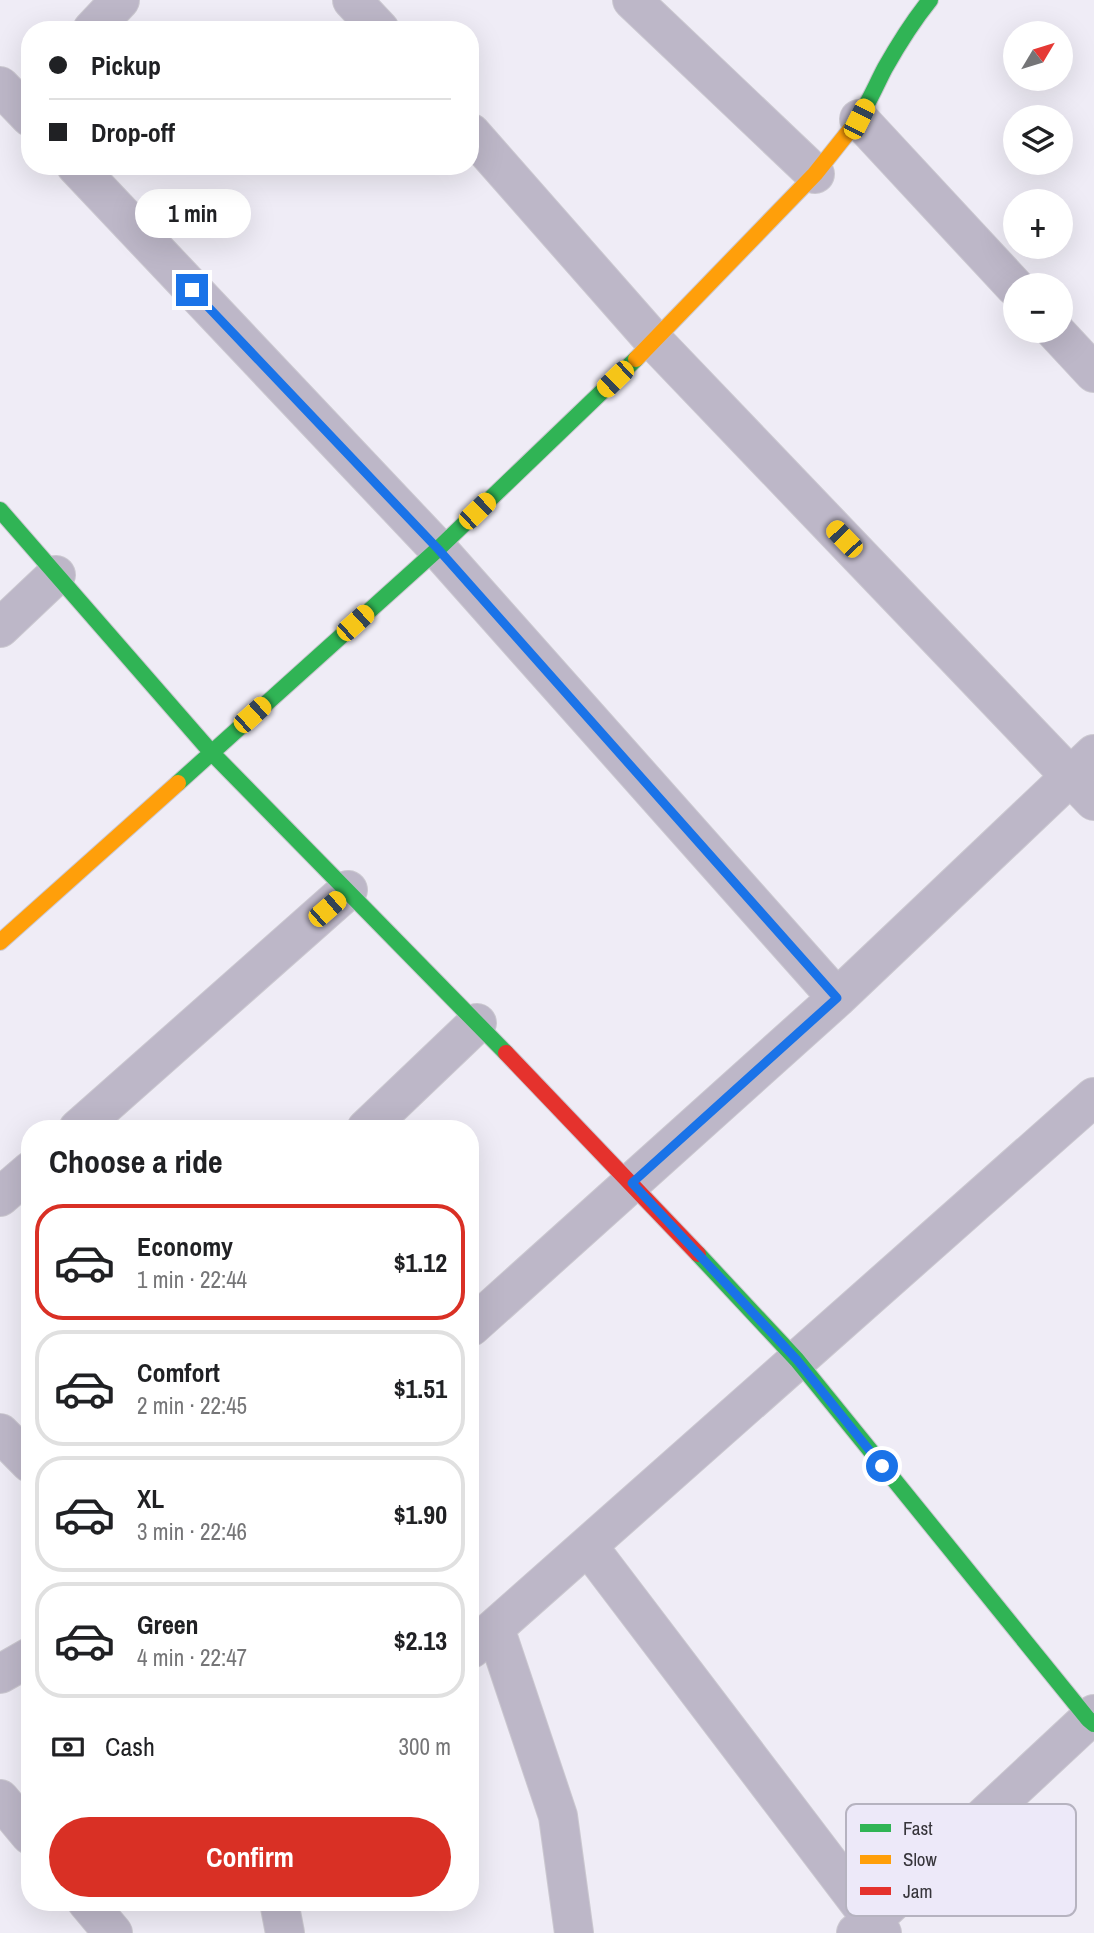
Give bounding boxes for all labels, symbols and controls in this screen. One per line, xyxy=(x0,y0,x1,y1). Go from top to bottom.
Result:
north arrow xyxy=(1003,21,1073,91)
map controls xyxy=(1003,21,1073,343)
text: Pickup xyxy=(91,48,161,83)
car xyxy=(841,96,878,142)
button: layers xyxy=(1003,105,1073,175)
text: Drop-off xyxy=(91,115,175,150)
callout: 1 min xyxy=(134,188,250,238)
button: + xyxy=(1003,189,1073,259)
text: 1 min xyxy=(168,198,218,229)
button: − xyxy=(1003,273,1073,343)
route end xyxy=(176,274,208,306)
car xyxy=(593,357,638,401)
car xyxy=(455,489,500,533)
car xyxy=(822,517,867,561)
car xyxy=(333,601,378,645)
car xyxy=(230,693,275,737)
car xyxy=(305,887,350,931)
text: Choose a ride xyxy=(49,1140,223,1183)
text: Economy xyxy=(137,1229,233,1264)
icon: car xyxy=(53,1231,116,1294)
text: $1.12 xyxy=(394,1245,447,1280)
text: 1 min · 22:44 xyxy=(137,1264,247,1295)
text: Comfort xyxy=(137,1355,220,1390)
icon: car xyxy=(53,1357,116,1420)
text: $1.51 xyxy=(394,1371,447,1406)
text: 2 min · 22:45 xyxy=(137,1390,247,1421)
route start xyxy=(866,1450,898,1482)
text: XL xyxy=(137,1481,164,1516)
icon: car xyxy=(53,1483,116,1546)
text: $1.90 xyxy=(394,1497,447,1532)
text: 3 min · 22:46 xyxy=(137,1516,247,1547)
text: Green xyxy=(137,1607,199,1642)
icon: car xyxy=(53,1609,116,1672)
text: $2.13 xyxy=(394,1623,447,1658)
text: 4 min · 22:47 xyxy=(137,1642,247,1673)
icon: cash xyxy=(49,1728,87,1766)
text: Cash xyxy=(105,1729,155,1764)
text: 300 m xyxy=(399,1731,451,1762)
legend xyxy=(846,1804,1076,1916)
text: Fast xyxy=(903,1815,933,1841)
button: Confirm xyxy=(49,1817,451,1897)
text: Slow xyxy=(903,1846,938,1872)
text: Jam xyxy=(903,1878,932,1904)

